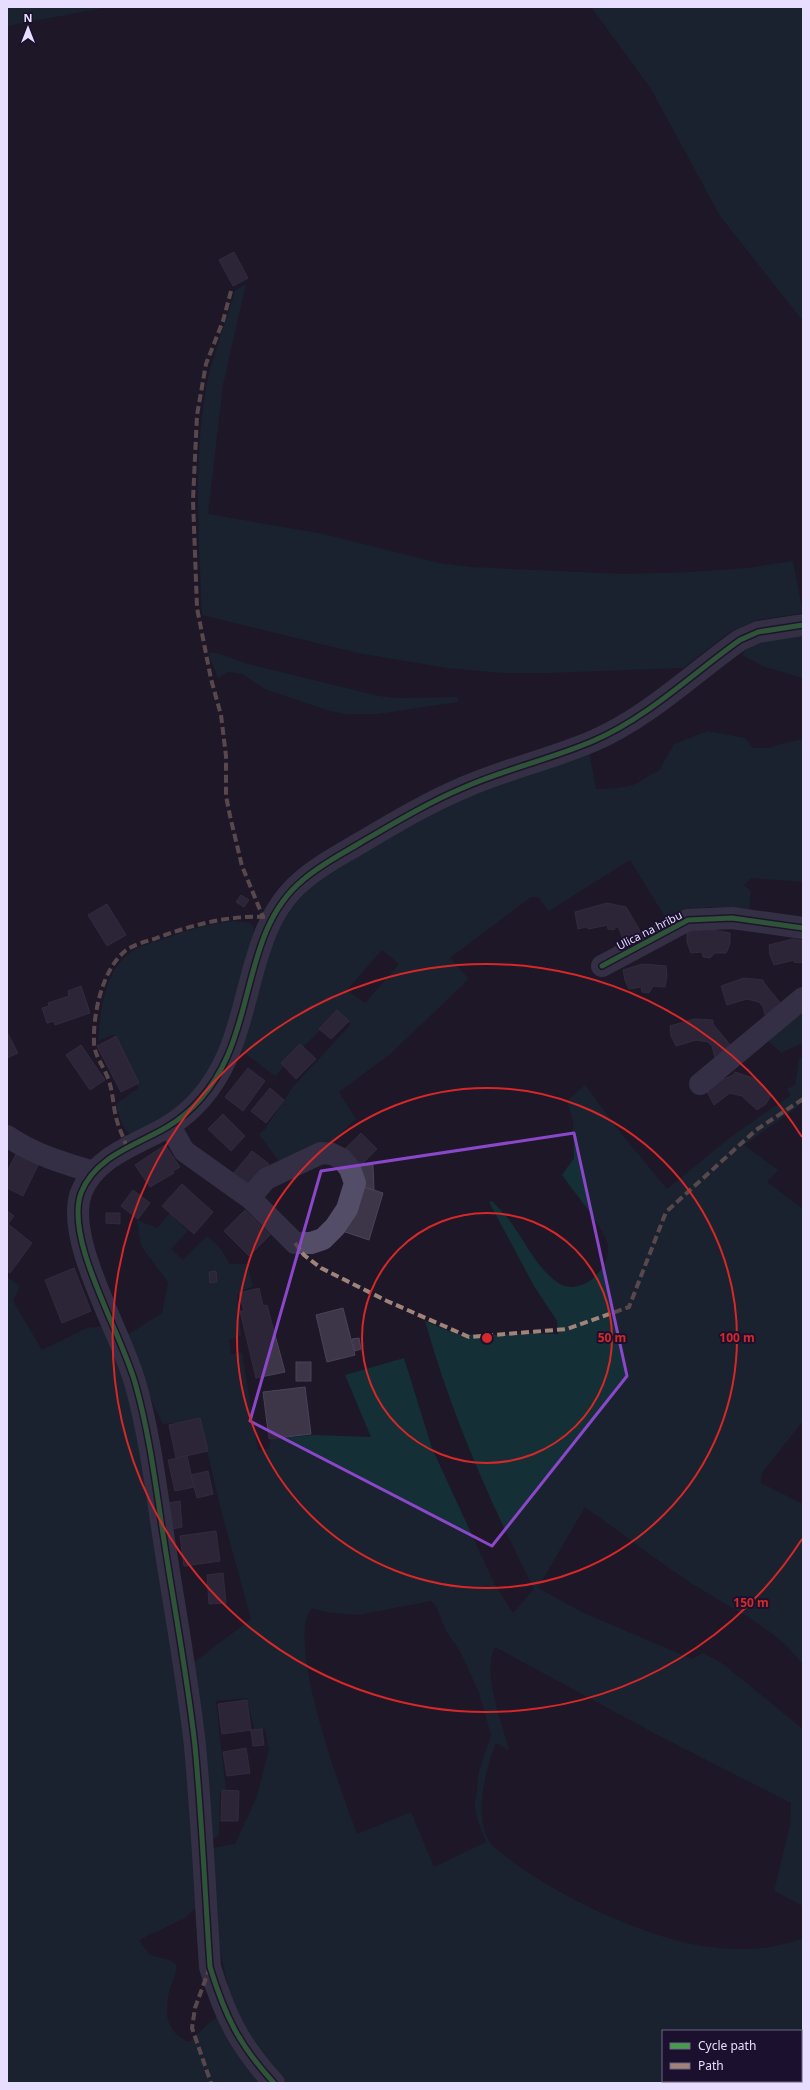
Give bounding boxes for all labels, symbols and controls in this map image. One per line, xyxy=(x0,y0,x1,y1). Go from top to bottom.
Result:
north arrow xyxy=(8,8,48,48)
text: N xyxy=(24,10,32,25)
street label: Ulica na hribu xyxy=(614,907,684,953)
text: 50 m xyxy=(598,1329,626,1346)
text: 100 m xyxy=(719,1329,755,1346)
centre of rings xyxy=(480,1331,494,1345)
text: 150 m xyxy=(733,1594,769,1611)
legend xyxy=(662,2030,802,2082)
text: Cycle path xyxy=(698,2037,756,2054)
text: Path xyxy=(698,2057,724,2074)

